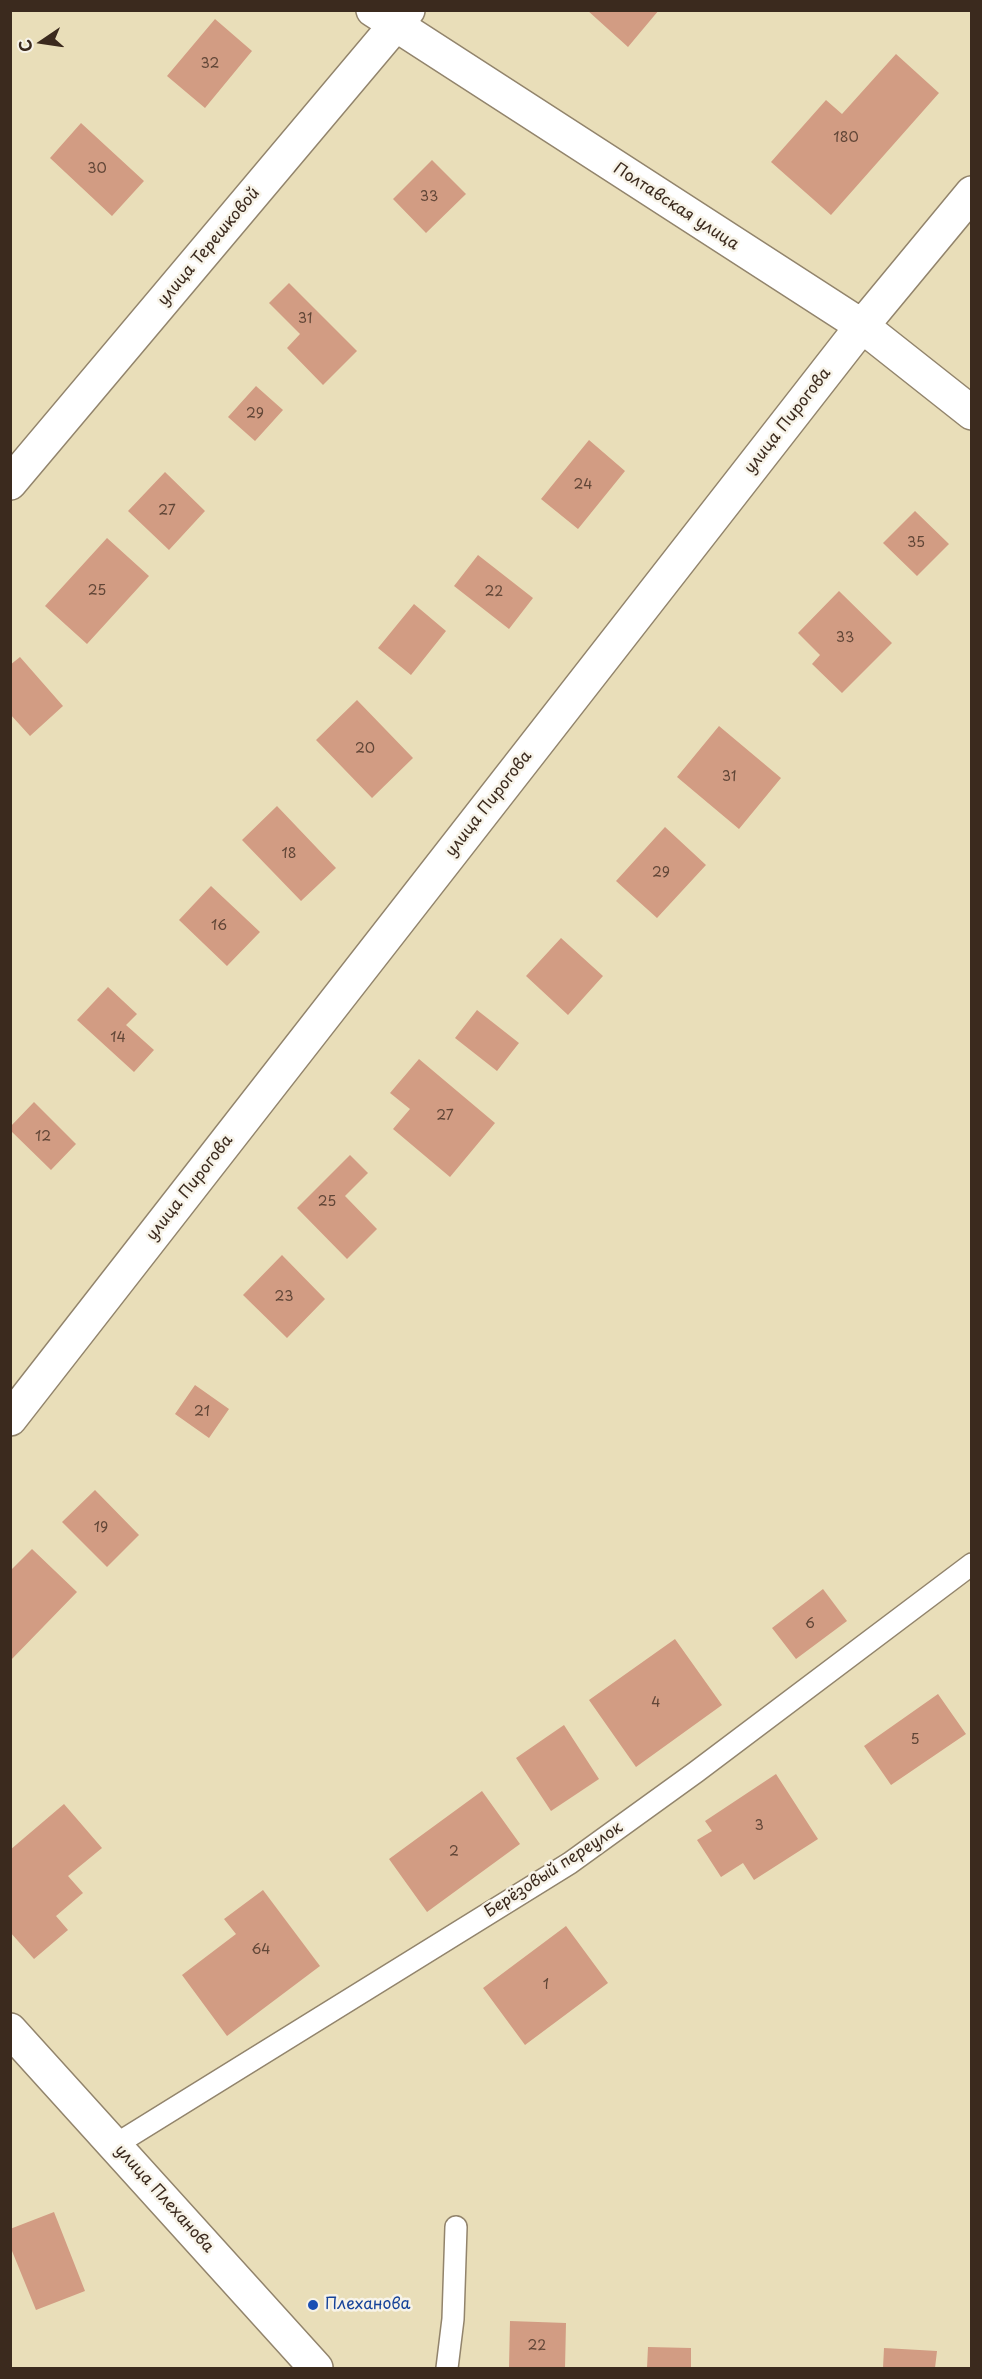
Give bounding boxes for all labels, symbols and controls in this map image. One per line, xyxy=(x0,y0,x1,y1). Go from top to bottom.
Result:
north arrow xyxy=(12,12,72,72)
text: С xyxy=(11,37,38,55)
house number: 32 xyxy=(201,56,219,72)
house number: 180 xyxy=(833,130,859,146)
street label: Полтавская улица xyxy=(610,159,742,255)
house number: 30 xyxy=(87,161,107,177)
street label: улица Терешковой xyxy=(154,184,264,310)
house number: 33 xyxy=(420,189,438,205)
house number: 31 xyxy=(298,311,312,327)
street label: улица Пирогова xyxy=(741,364,835,478)
house number: 29 xyxy=(246,406,264,422)
house number: 24 xyxy=(574,477,592,493)
house number: 27 xyxy=(158,503,176,519)
house number: 35 xyxy=(907,535,925,551)
house number: 25 xyxy=(88,583,106,599)
house number: 22 xyxy=(485,584,503,600)
house number: 33 xyxy=(836,630,854,646)
house number: 20 xyxy=(355,741,375,757)
street label: улица Пирогова xyxy=(442,747,536,861)
house number: 31 xyxy=(722,769,736,785)
house number: 18 xyxy=(281,846,297,862)
house number: 29 xyxy=(652,865,670,881)
house number: 16 xyxy=(211,918,227,934)
house number: 14 xyxy=(110,1030,126,1046)
house number: 27 xyxy=(436,1108,454,1124)
house number: 12 xyxy=(35,1129,51,1145)
street label: улица Пирогова xyxy=(143,1131,237,1245)
house number: 25 xyxy=(318,1194,336,1210)
house number: 23 xyxy=(275,1289,293,1305)
house number: 21 xyxy=(194,1404,210,1420)
house number: 19 xyxy=(94,1520,108,1536)
house number: 6 xyxy=(805,1616,815,1632)
house number: 4 xyxy=(651,1695,661,1711)
house number: 5 xyxy=(910,1732,920,1748)
street label: Берёзовый переулок xyxy=(481,1818,627,1922)
house number: 3 xyxy=(754,1818,764,1834)
house number: 2 xyxy=(449,1844,459,1860)
house number: 64 xyxy=(251,1942,271,1958)
house number: 1 xyxy=(543,1977,549,1993)
street label: улица Плеханова xyxy=(110,2141,218,2257)
place label: Плеханова xyxy=(325,2295,411,2315)
marker: Плеханова xyxy=(306,2298,320,2312)
house number: 22 xyxy=(528,2338,546,2354)

